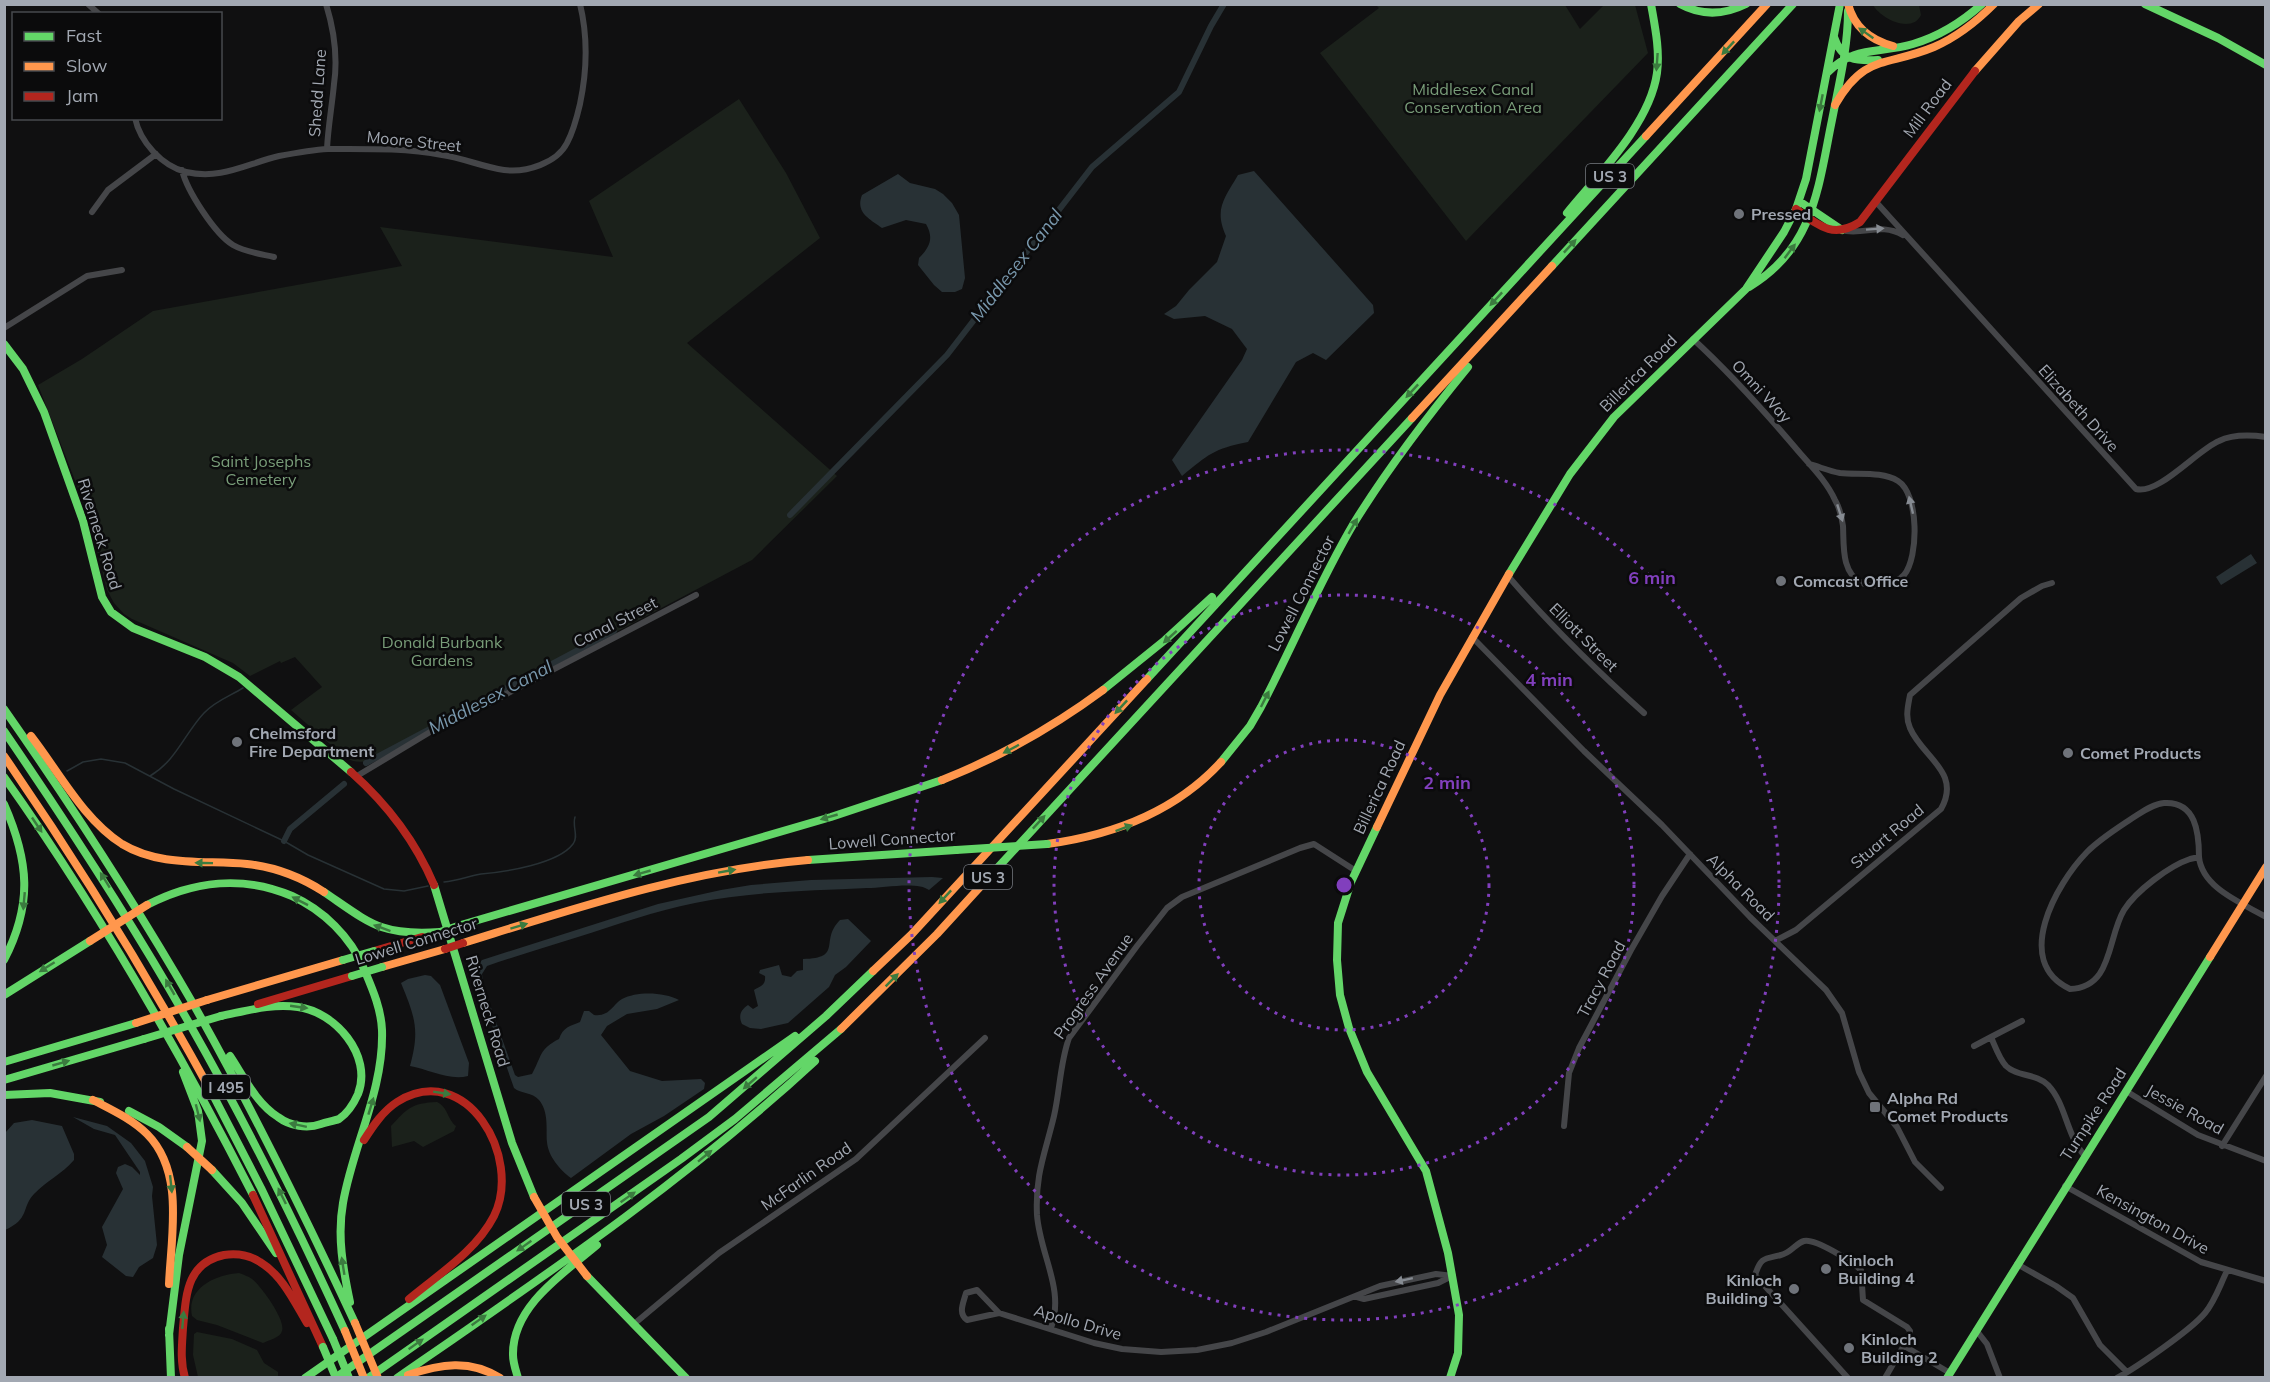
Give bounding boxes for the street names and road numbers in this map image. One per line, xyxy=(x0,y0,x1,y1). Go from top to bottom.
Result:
street label: Shedd Lane xyxy=(304,48,330,138)
street label: Mill Road xyxy=(1898,75,1956,141)
street label: Moore Street xyxy=(366,126,463,156)
road number: US 3 xyxy=(1586,164,1634,188)
street label: Billerica Road xyxy=(1595,330,1681,416)
street label: Omni Way xyxy=(1728,355,1796,427)
street label: Elizabeth Drive xyxy=(2034,360,2124,456)
street label: Riverneck Road xyxy=(74,476,126,592)
street label: Lowell Connector xyxy=(1263,532,1339,654)
street label: Canal Street xyxy=(570,592,661,652)
street label: Elliott Street xyxy=(1545,598,1623,676)
street label: Billerica Road xyxy=(1348,737,1410,837)
street label: Stuart Road xyxy=(1846,800,1928,872)
street label: Lowell Connector xyxy=(828,825,956,853)
street label: Alpha Road xyxy=(1703,849,1779,925)
road number: US 3 xyxy=(964,865,1012,889)
street label: Lowell Connector xyxy=(352,913,480,969)
street label: Progress Avenue xyxy=(1049,929,1137,1043)
street label: Tracy Road xyxy=(1573,937,1629,1021)
street label: Riverneck Road xyxy=(462,953,514,1069)
street label: Turnpike Road xyxy=(2056,1064,2130,1164)
road number: I 495 xyxy=(202,1075,250,1099)
street label: Jessie Road xyxy=(2143,1079,2227,1139)
street label: McFarlin Road xyxy=(757,1137,855,1215)
street label: Kensington Drive xyxy=(2093,1180,2213,1258)
road number: US 3 xyxy=(562,1192,610,1216)
street label: Apollo Drive xyxy=(1032,1300,1124,1344)

